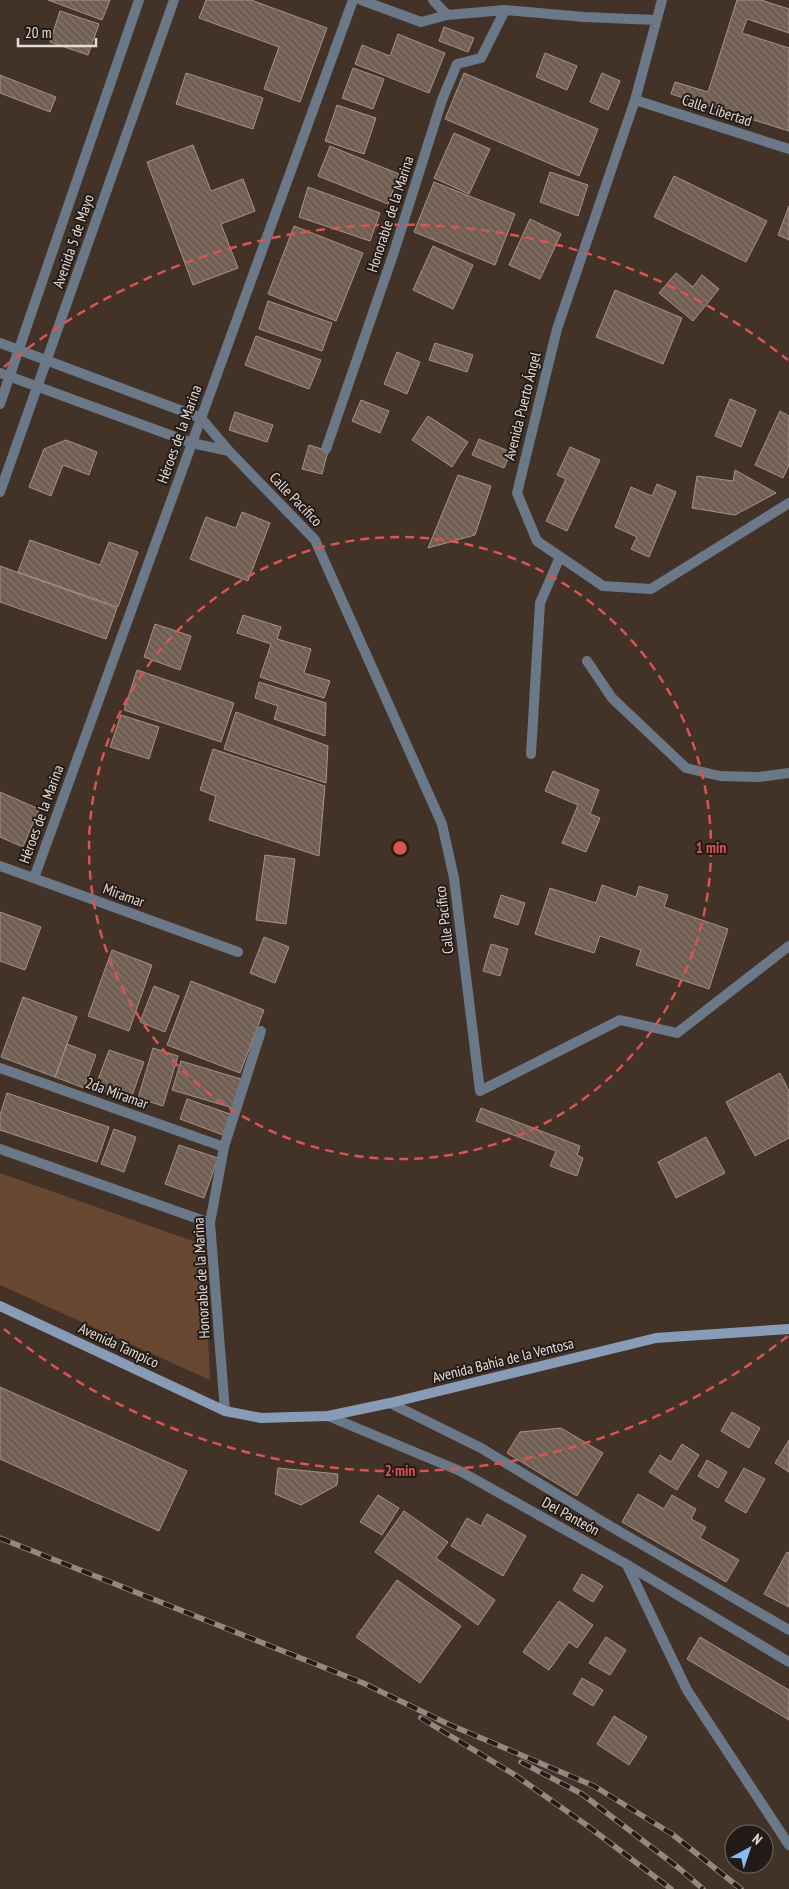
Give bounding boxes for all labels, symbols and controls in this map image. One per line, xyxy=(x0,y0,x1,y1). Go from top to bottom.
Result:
scale bar xyxy=(18,15,95,47)
text: 20 m xyxy=(25,23,51,42)
street label: Calle Libertad xyxy=(680,90,754,130)
street label: Honorable de la Marina xyxy=(362,153,418,275)
street label: Avenida 5 de Mayo xyxy=(48,192,98,290)
street label: Avenida Puerto Ángel xyxy=(499,349,545,462)
street label: Héroes de la Marina xyxy=(152,382,206,486)
street label: Calle Pacífico xyxy=(266,468,326,530)
street label: Héroes de la Marina xyxy=(14,762,68,866)
text: 1 min xyxy=(696,838,726,857)
centre of rings xyxy=(391,839,409,857)
street label: Miramar xyxy=(101,879,148,912)
street label: Calle Pacífico xyxy=(430,885,458,955)
street label: 2da Miramar xyxy=(83,1073,152,1113)
street label: Honorable de la Marina xyxy=(188,1217,214,1339)
street label: Avenida Tampico xyxy=(76,1318,162,1372)
street label: Avenida Bahía de la Ventosa xyxy=(430,1333,576,1387)
text: 2 min xyxy=(385,1461,415,1480)
street label: Del Panteón xyxy=(539,1492,603,1540)
north arrow xyxy=(724,1824,774,1874)
text: N xyxy=(749,1830,766,1848)

